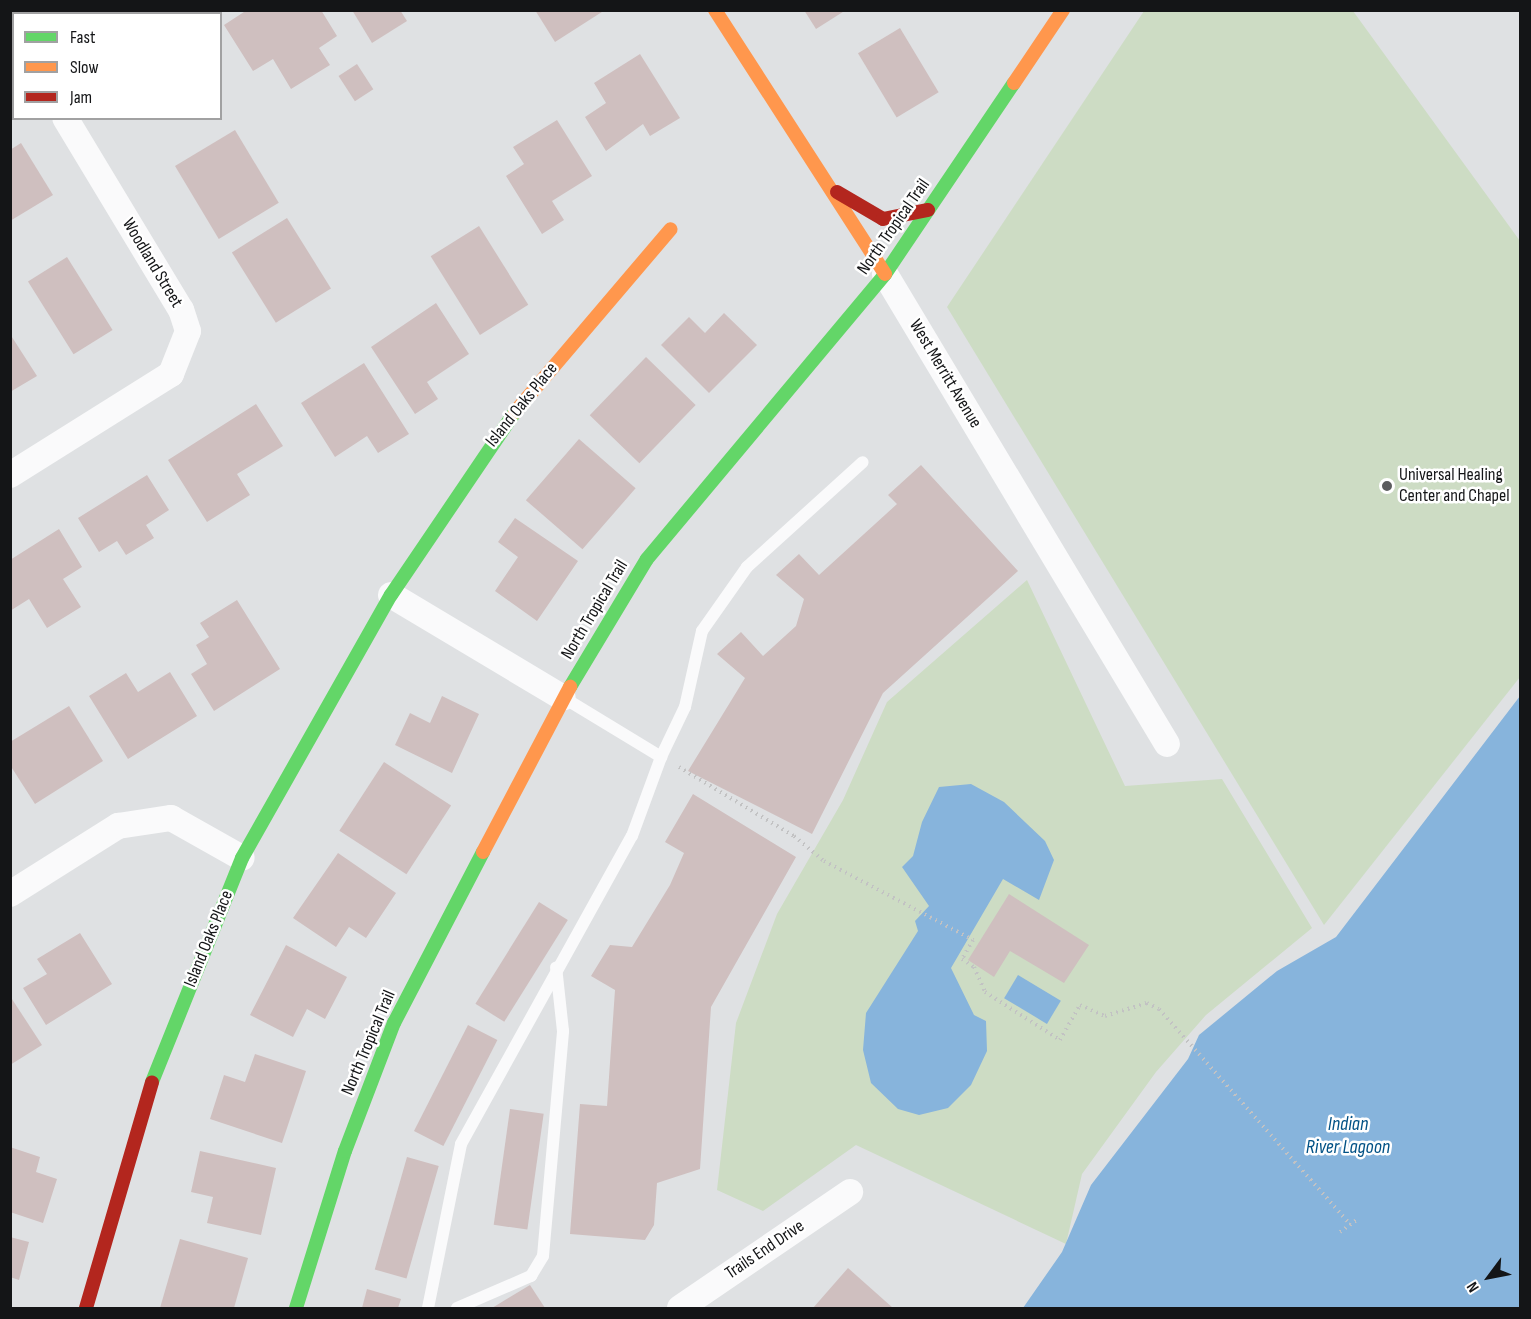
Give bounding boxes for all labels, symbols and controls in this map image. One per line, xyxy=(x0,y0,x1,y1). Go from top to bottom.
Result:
legend xyxy=(12,12,222,120)
text: Fast xyxy=(70,27,95,48)
text: Slow xyxy=(70,57,99,78)
text: Jam xyxy=(70,87,92,108)
street label: North Tropical Trail xyxy=(853,175,935,279)
street label: Woodland Street xyxy=(117,214,187,312)
street label: West Merritt Avenue xyxy=(904,316,986,432)
street label: Island Oaks Place xyxy=(481,358,563,452)
place label: Universal Healing Center and Chapel xyxy=(1399,465,1510,508)
marker: Universal Healing Center and Chapel xyxy=(1380,479,1394,493)
street label: North Tropical Trail xyxy=(557,557,633,663)
street label: Island Oaks Place xyxy=(180,888,238,990)
street label: North Tropical Trail xyxy=(337,987,401,1099)
water label: Indian River Lagoon xyxy=(1306,1112,1390,1159)
street label: Trails End Drive xyxy=(721,1216,809,1284)
north arrow xyxy=(1459,1247,1519,1307)
text: N xyxy=(1463,1278,1484,1295)

